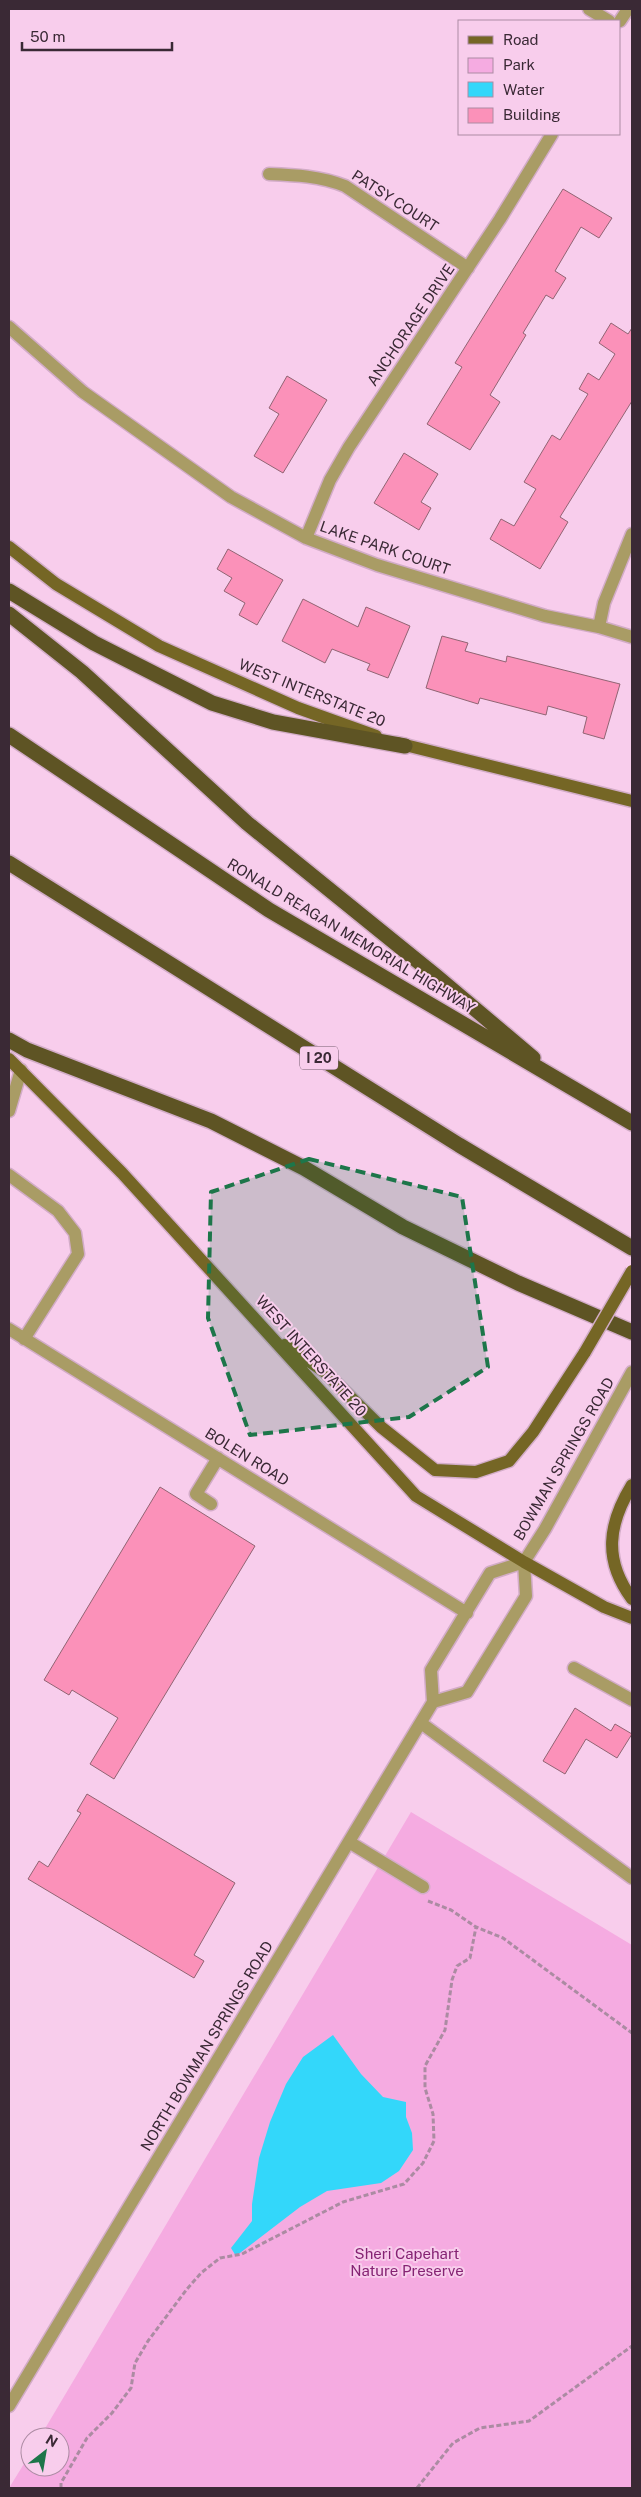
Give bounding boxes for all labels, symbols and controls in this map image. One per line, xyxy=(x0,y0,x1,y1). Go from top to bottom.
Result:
scale bar xyxy=(22,20,172,52)
legend xyxy=(458,20,621,135)
text: 50 m xyxy=(30,28,65,45)
text: Road xyxy=(503,31,539,48)
text: Park xyxy=(503,56,535,73)
text: Water xyxy=(503,81,545,98)
text: Building xyxy=(503,106,561,123)
street label: PATSY COURT xyxy=(349,166,442,235)
street label: ANCHORAGE DRIVE xyxy=(363,261,458,389)
street label: LAKE PARK COURT xyxy=(318,517,453,578)
street label: WEST INTERSTATE 20 xyxy=(236,655,388,730)
street label: RONALD REAGAN MEMORIAL HIGHWAY xyxy=(224,855,478,1016)
road number: I 20 xyxy=(300,1046,338,1070)
street label: WEST INTERSTATE 20 xyxy=(253,1292,370,1419)
street label: BOWMAN SPRINGS ROAD xyxy=(510,1374,617,1543)
street label: BOLEN ROAD xyxy=(202,1424,292,1489)
street label: NORTH BOWMAN SPRINGS ROAD xyxy=(137,1938,276,2154)
park label: Sheri Capehart Nature Preserve xyxy=(350,2245,464,2279)
north arrow xyxy=(20,2427,70,2477)
text: N xyxy=(43,2431,61,2451)

